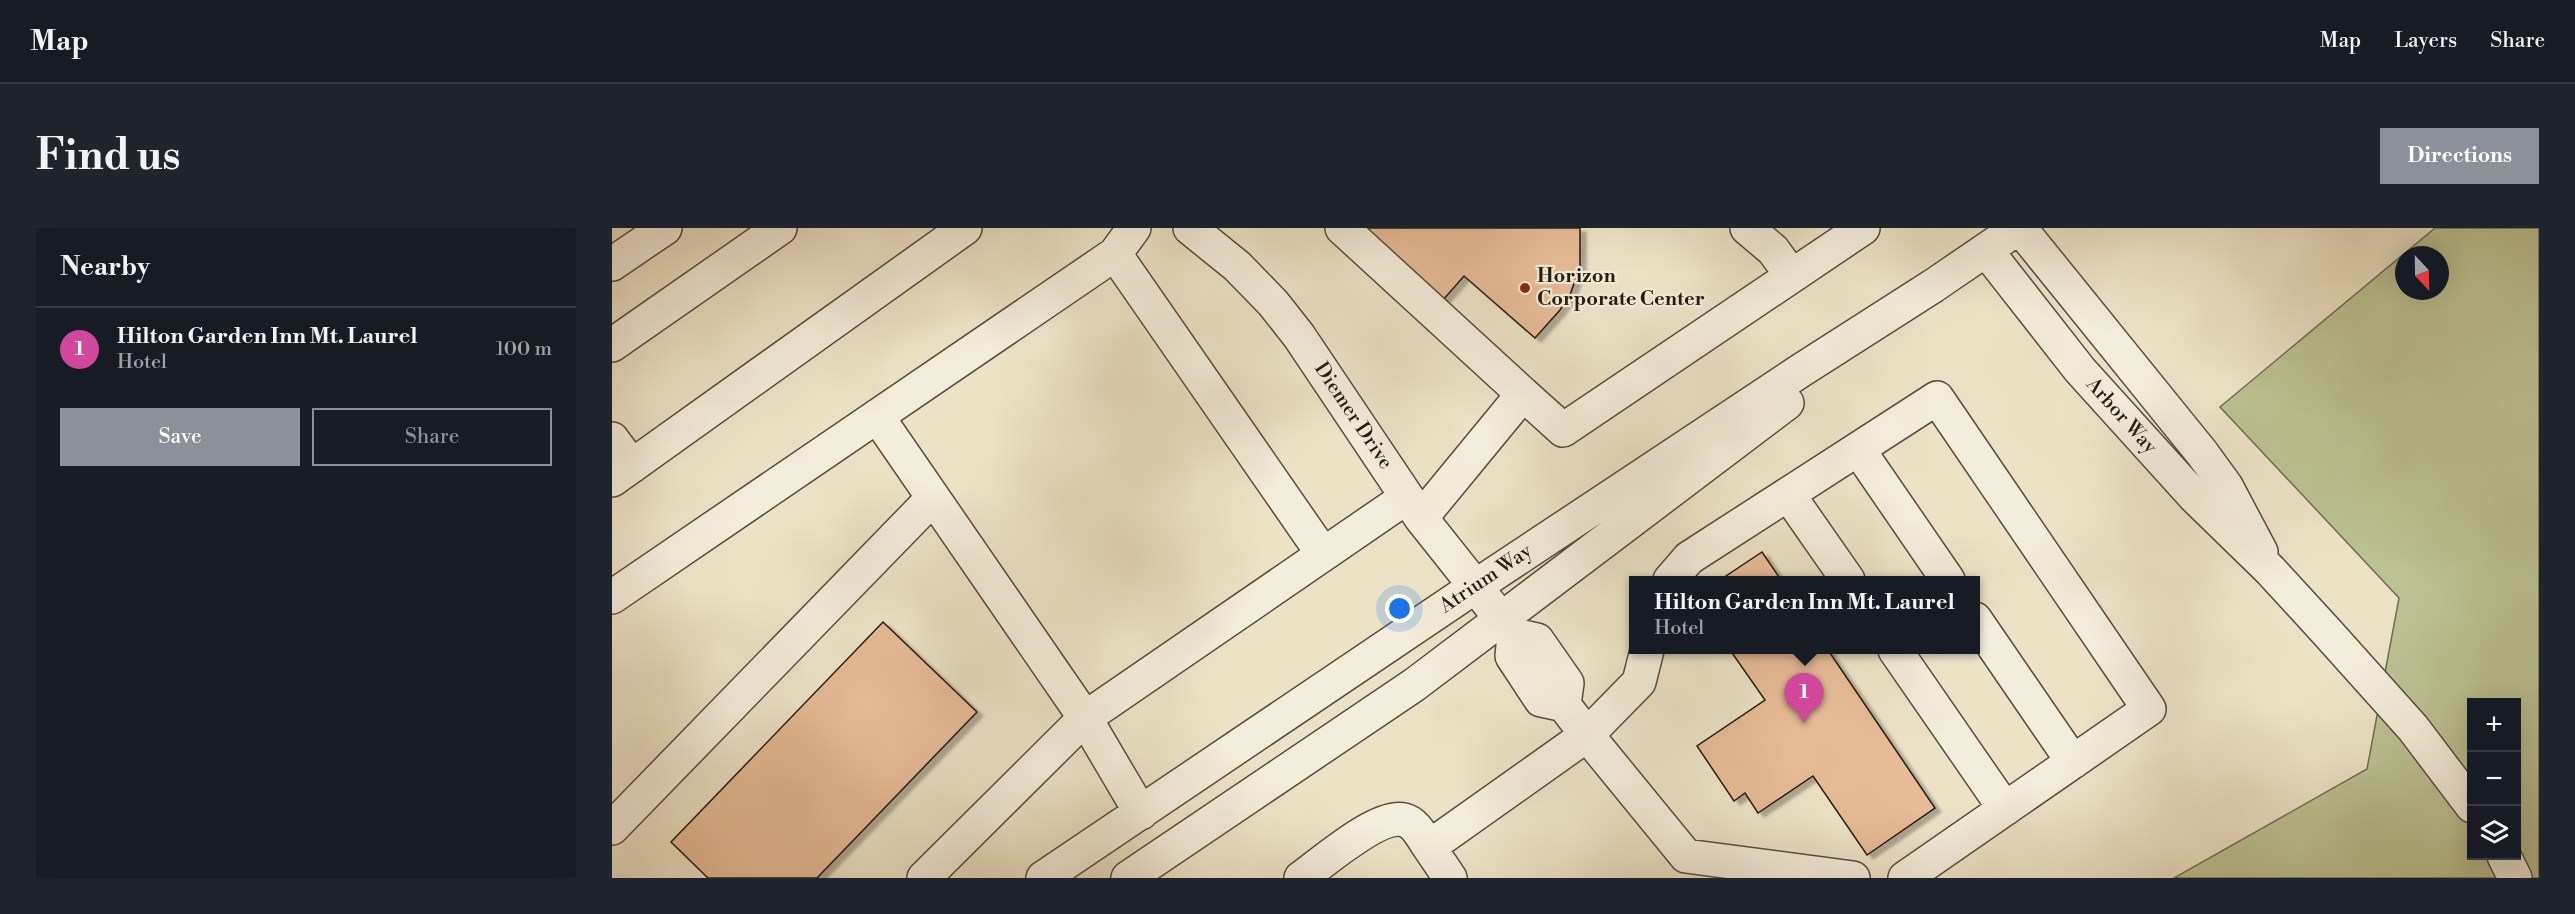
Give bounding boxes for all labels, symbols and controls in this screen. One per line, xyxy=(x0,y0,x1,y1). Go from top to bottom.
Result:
text: Map xyxy=(30,24,89,59)
text: Map xyxy=(2320,28,2361,54)
text: Layers xyxy=(2394,28,2457,54)
text: Share xyxy=(2490,28,2545,54)
button: Directions xyxy=(2380,128,2539,184)
text: Find us xyxy=(36,130,180,183)
north arrow xyxy=(2395,246,2449,300)
text: Nearby xyxy=(60,251,150,283)
place label: Horizon Corporate Center xyxy=(1537,264,1705,312)
marker: Horizon Corporate Center xyxy=(1518,281,1532,295)
text: Hilton Garden Inn Mt. Laurel xyxy=(117,323,418,350)
text: 1 xyxy=(75,337,84,362)
text: 100 m xyxy=(496,337,552,362)
text: Hotel xyxy=(117,350,167,375)
street label: Diemer Drive xyxy=(1308,358,1398,474)
street label: Arbor Way xyxy=(2080,372,2162,460)
button: Save xyxy=(60,408,300,466)
button: Share xyxy=(312,408,552,466)
street label: Atrium Way xyxy=(1434,539,1537,620)
popup xyxy=(1629,576,1980,654)
text: Hilton Garden Inn Mt. Laurel xyxy=(1654,589,1955,616)
your location xyxy=(1385,594,1414,623)
text: Hotel xyxy=(1654,616,1704,641)
pin: 1 xyxy=(1784,674,1824,723)
map controls xyxy=(2467,698,2521,860)
button: + xyxy=(2467,698,2521,752)
button: − xyxy=(2467,752,2521,806)
button: layers xyxy=(2467,806,2521,860)

